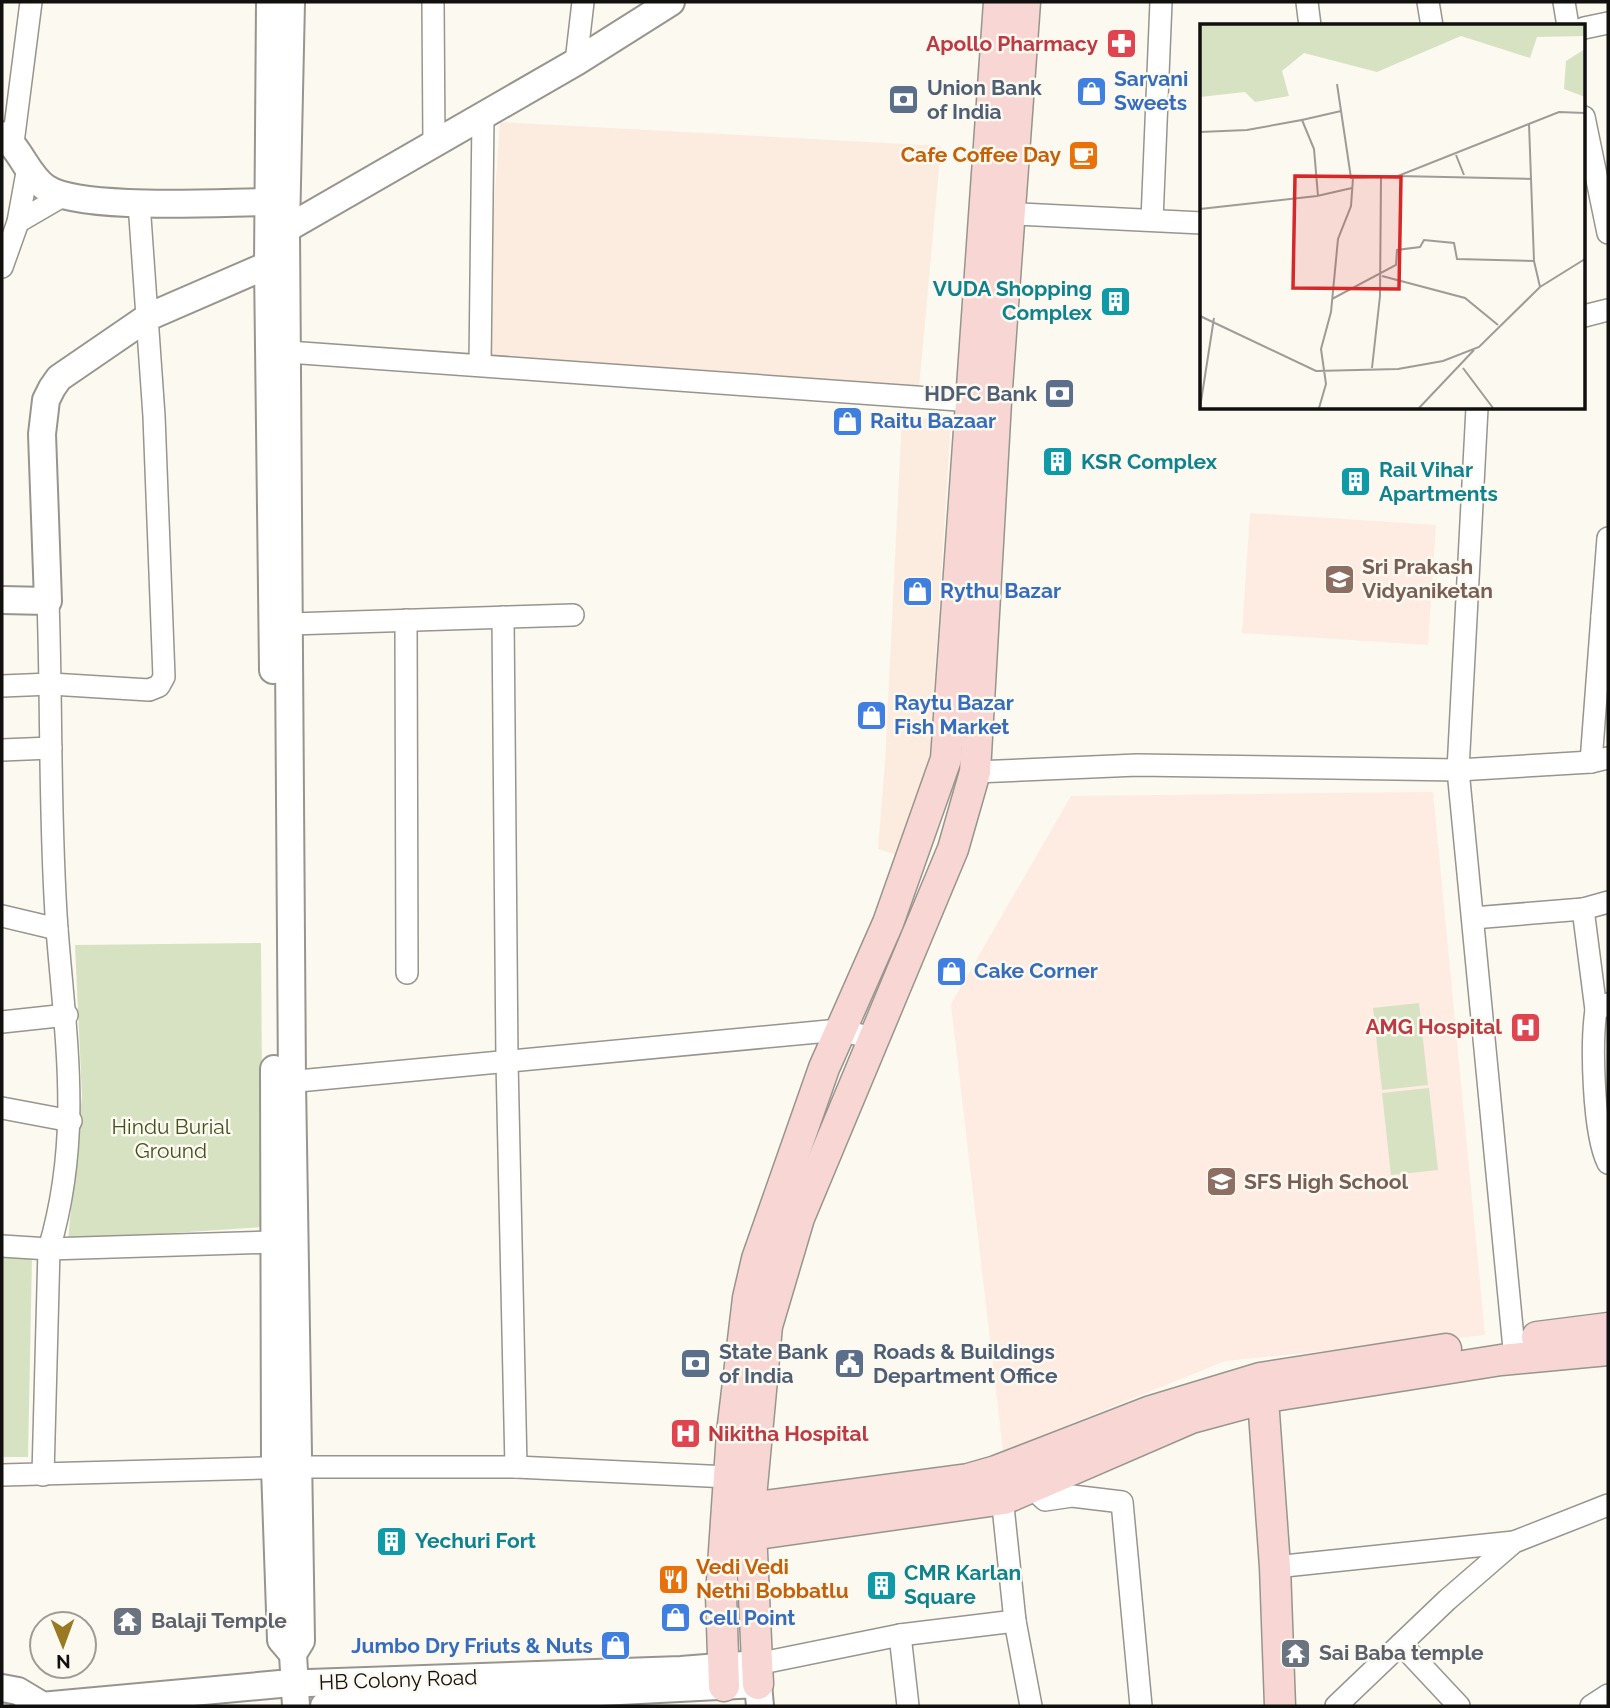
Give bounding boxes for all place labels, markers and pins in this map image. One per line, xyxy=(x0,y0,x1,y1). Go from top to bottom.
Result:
pharmacy icon: Apollo Pharmacy xyxy=(1104,27,1138,61)
place label: Apollo Pharmacy xyxy=(926,31,1098,56)
place label: Sarvani Sweets xyxy=(1114,66,1188,115)
shop icon: Sarvani Sweets xyxy=(1074,74,1108,108)
place label: Union Bank of India xyxy=(927,75,1042,124)
bank icon: Union Bank of India xyxy=(887,83,921,117)
cafe icon: Cafe Coffee Day xyxy=(1067,138,1101,172)
place label: Cafe Coffee Day xyxy=(901,142,1061,167)
place label: VUDA Shopping Complex xyxy=(933,276,1093,325)
building icon: VUDA Shopping Complex xyxy=(1098,284,1132,318)
bank icon: HDFC Bank xyxy=(1043,377,1077,411)
place label: HDFC Bank xyxy=(924,381,1037,406)
shop icon: Raitu Bazaar xyxy=(830,404,864,438)
place label: Raitu Bazaar xyxy=(870,408,996,433)
building icon: KSR Complex xyxy=(1041,445,1075,479)
place label: KSR Complex xyxy=(1081,449,1218,474)
place label: Rail Vihar Apartments xyxy=(1379,457,1498,506)
building icon: Rail Vihar Apartments xyxy=(1339,465,1373,499)
place label: Sri Prakash Vidyaniketan xyxy=(1362,554,1493,603)
school or university icon: Sri Prakash Vidyaniketan xyxy=(1322,562,1356,596)
shop icon: Rythu Bazar xyxy=(900,574,934,608)
place label: Rythu Bazar xyxy=(940,578,1061,603)
place label: Raytu Bazar Fish Market xyxy=(894,690,1014,739)
shop icon: Raytu Bazar Fish Market xyxy=(854,698,888,732)
shop icon: Cake Corner xyxy=(934,954,968,988)
place label: Cake Corner xyxy=(974,958,1098,983)
hospital icon: AMG Hospital xyxy=(1508,1010,1542,1044)
place label: AMG Hospital xyxy=(1365,1014,1502,1039)
school or university icon: SFS High School xyxy=(1204,1165,1238,1199)
place label: SFS High School xyxy=(1244,1169,1409,1194)
place label: State Bank of India xyxy=(719,1339,828,1388)
place label: Roads & Buildings Department Office xyxy=(873,1339,1058,1388)
bank icon: State Bank of India xyxy=(679,1347,713,1381)
public building icon: Roads & Buildings Department Office xyxy=(833,1347,867,1381)
hospital icon: Nikitha Hospital xyxy=(668,1417,702,1451)
place label: Nikitha Hospital xyxy=(708,1421,869,1446)
building icon: Yechuri Fort xyxy=(375,1524,409,1558)
place label: Yechuri Fort xyxy=(415,1528,536,1553)
place label: Vedi Vedi Nethi Bobbatlu xyxy=(696,1554,849,1603)
place label: CMR Karlan Square xyxy=(904,1560,1021,1609)
restaurant icon: Vedi Vedi Nethi Bobbatlu xyxy=(656,1562,690,1596)
building icon: CMR Karlan Square xyxy=(864,1568,898,1602)
shop icon: Cell Point xyxy=(659,1601,693,1635)
temple icon: Balaji Temple xyxy=(111,1604,145,1638)
place label: Cell Point xyxy=(699,1605,795,1630)
place label: Balaji Temple xyxy=(151,1608,287,1633)
shop icon: Jumbo Dry Friuts & Nuts xyxy=(599,1629,633,1663)
place label: Jumbo Dry Friuts & Nuts xyxy=(351,1633,593,1658)
temple icon: Sai Baba temple xyxy=(1279,1636,1313,1670)
place label: Sai Baba temple xyxy=(1319,1640,1484,1665)

